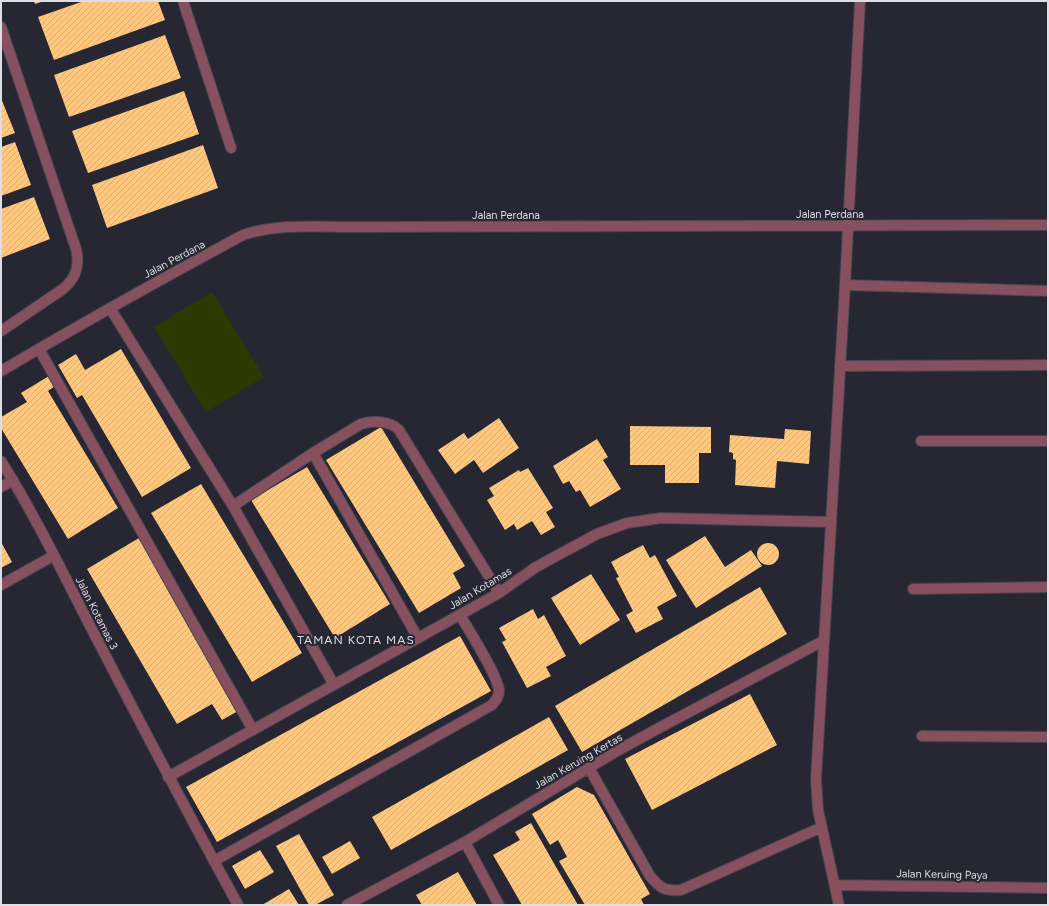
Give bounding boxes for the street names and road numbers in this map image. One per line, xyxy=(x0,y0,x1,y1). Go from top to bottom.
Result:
street label: Jalan Perdana xyxy=(796,208,864,221)
street label: Jalan Perdana xyxy=(472,209,540,222)
street label: Jalan Perdana xyxy=(141,238,207,281)
street label: Jalan Kotamas xyxy=(446,565,514,612)
street label: Jalan Kotamas 3 xyxy=(73,575,120,652)
street label: Jalan Keruing Kertas xyxy=(532,731,625,792)
street label: Jalan Keruing Paya xyxy=(896,867,988,882)

